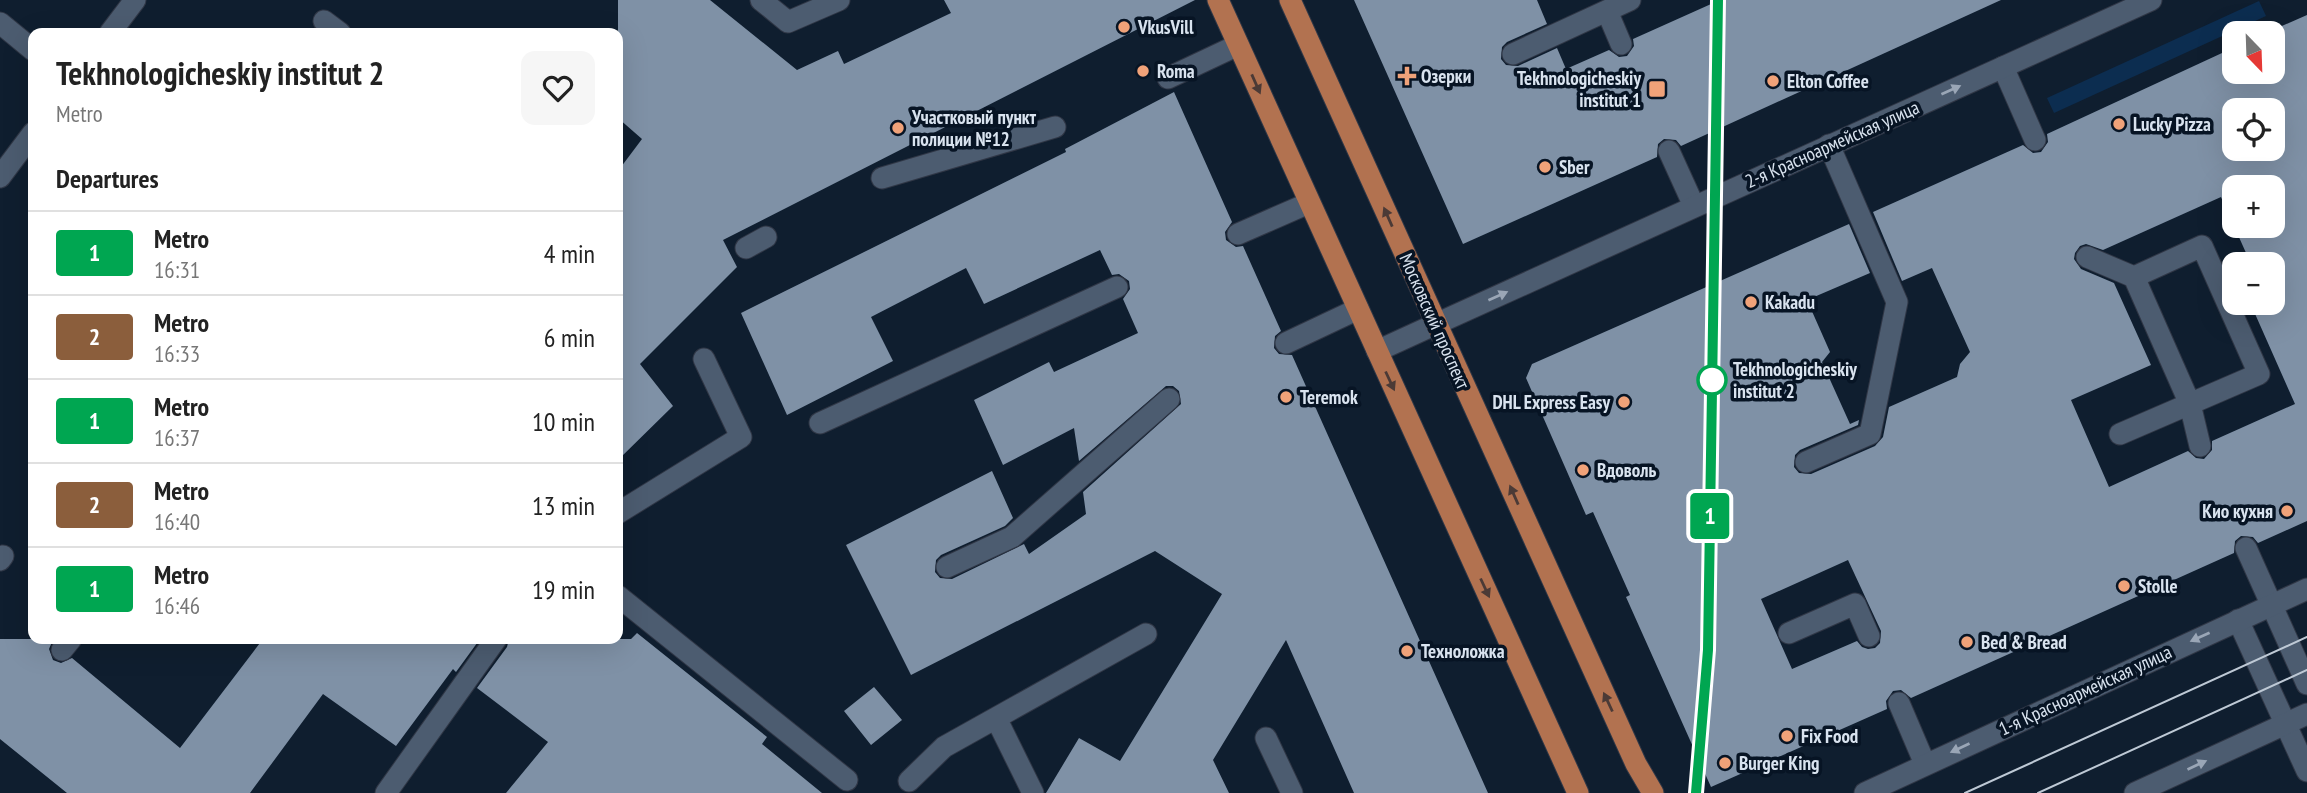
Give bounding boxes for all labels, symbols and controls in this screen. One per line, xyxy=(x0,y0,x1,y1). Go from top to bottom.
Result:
place label: VkusVill xyxy=(1137,15,1194,39)
marker: VkusVill xyxy=(1116,19,1132,35)
north arrow xyxy=(2222,21,2286,84)
map controls xyxy=(2222,21,2285,315)
text: Tekhnologicheskiy institut 2 xyxy=(56,51,384,94)
button: heart xyxy=(521,51,595,125)
place label: Roma xyxy=(1157,59,1195,83)
marker: Roma xyxy=(1135,63,1151,79)
place label: Озерки xyxy=(1421,64,1471,88)
place label: Tekhnologicheskiy institut 1 xyxy=(1517,66,1641,112)
marker: Озерки xyxy=(1399,68,1415,84)
place label: Elton Coffee xyxy=(1787,69,1869,93)
marker: Elton Coffee xyxy=(1765,73,1781,89)
one-way arrow xyxy=(1251,74,1262,95)
marker: Tekhnologicheskiy institut 1 xyxy=(1647,79,1667,99)
one-way arrow xyxy=(1941,84,1961,96)
street label: 2-я Красноармейская улица xyxy=(1741,95,1923,193)
button: locate xyxy=(2222,98,2285,161)
text: Metro xyxy=(56,99,103,128)
place label: Участковый пункт полиции №12 xyxy=(911,105,1037,151)
place label: Lucky Pizza xyxy=(2133,112,2211,136)
marker: Lucky Pizza xyxy=(2111,116,2127,132)
marker: Участковый пункт полиции №12 xyxy=(890,120,906,136)
place label: Sber xyxy=(1559,155,1590,179)
marker: Sber xyxy=(1537,159,1553,175)
text: Departures xyxy=(56,162,159,195)
button: + xyxy=(2222,175,2285,238)
one-way arrow xyxy=(1382,207,1394,227)
text: Metro xyxy=(154,222,209,255)
text: 1 xyxy=(89,237,100,268)
text: 4 min xyxy=(544,237,595,270)
street label: Московский проспект xyxy=(1394,250,1476,393)
button: − xyxy=(2222,252,2285,315)
text: 16:31 xyxy=(154,255,200,284)
one-way arrow xyxy=(1488,290,1509,301)
place label: Kakadu xyxy=(1765,290,1815,314)
marker: Kakadu xyxy=(1743,294,1759,310)
text: Metro xyxy=(154,306,209,339)
text: 2 xyxy=(89,321,100,352)
text: 6 min xyxy=(544,321,595,354)
text: 16:33 xyxy=(154,339,200,368)
place label: Tekhnologicheskiy institut 2 xyxy=(1733,357,1857,403)
marker: Tekhnologicheskiy institut 2 xyxy=(1697,365,1727,395)
one-way arrow xyxy=(1384,371,1396,391)
place label: Teremok xyxy=(1300,385,1358,409)
marker: Teremok xyxy=(1278,389,1294,405)
text: Metro xyxy=(154,390,209,423)
place label: DHL Express Easy xyxy=(1492,390,1610,414)
marker: DHL Express Easy xyxy=(1616,394,1632,410)
text: 1 xyxy=(89,405,100,436)
text: 10 min xyxy=(532,405,595,438)
text: 16:37 xyxy=(154,423,200,452)
place label: Вдоволь xyxy=(1597,458,1656,482)
marker: Вдоволь xyxy=(1575,462,1591,478)
text: Metro xyxy=(154,474,209,507)
one-way arrow xyxy=(1508,485,1520,505)
text: 2 xyxy=(89,489,100,520)
text: 13 min xyxy=(532,489,595,522)
line badge: 1 xyxy=(1687,493,1733,539)
place label: Кио кухня xyxy=(2202,499,2273,523)
text: 1 xyxy=(1704,500,1716,531)
marker: Кио кухня xyxy=(2279,503,2295,519)
text: 16:40 xyxy=(154,507,200,536)
text: Metro xyxy=(154,558,209,591)
text: 1 xyxy=(89,573,100,604)
text: 19 min xyxy=(532,573,595,606)
place label: Stolle xyxy=(2138,574,2178,598)
one-way arrow xyxy=(1479,578,1491,598)
marker: Stolle xyxy=(2116,578,2132,594)
text: 16:46 xyxy=(154,591,200,620)
place label: Bed & Bread xyxy=(1981,630,2067,654)
one-way arrow xyxy=(2190,631,2210,643)
marker: Bed & Bread xyxy=(1959,634,1975,650)
place label: Техноложка xyxy=(1421,639,1505,663)
street label: 1-я Красноармейская улица xyxy=(1995,639,2175,741)
marker: Техноложка xyxy=(1399,643,1415,659)
one-way arrow xyxy=(1602,692,1614,712)
place label: Fix Food xyxy=(1801,724,1858,748)
marker: Fix Food xyxy=(1779,728,1795,744)
one-way arrow xyxy=(1950,742,1970,753)
place label: Burger King xyxy=(1739,751,1819,775)
marker: Burger King xyxy=(1717,755,1733,771)
one-way arrow xyxy=(2187,759,2207,770)

